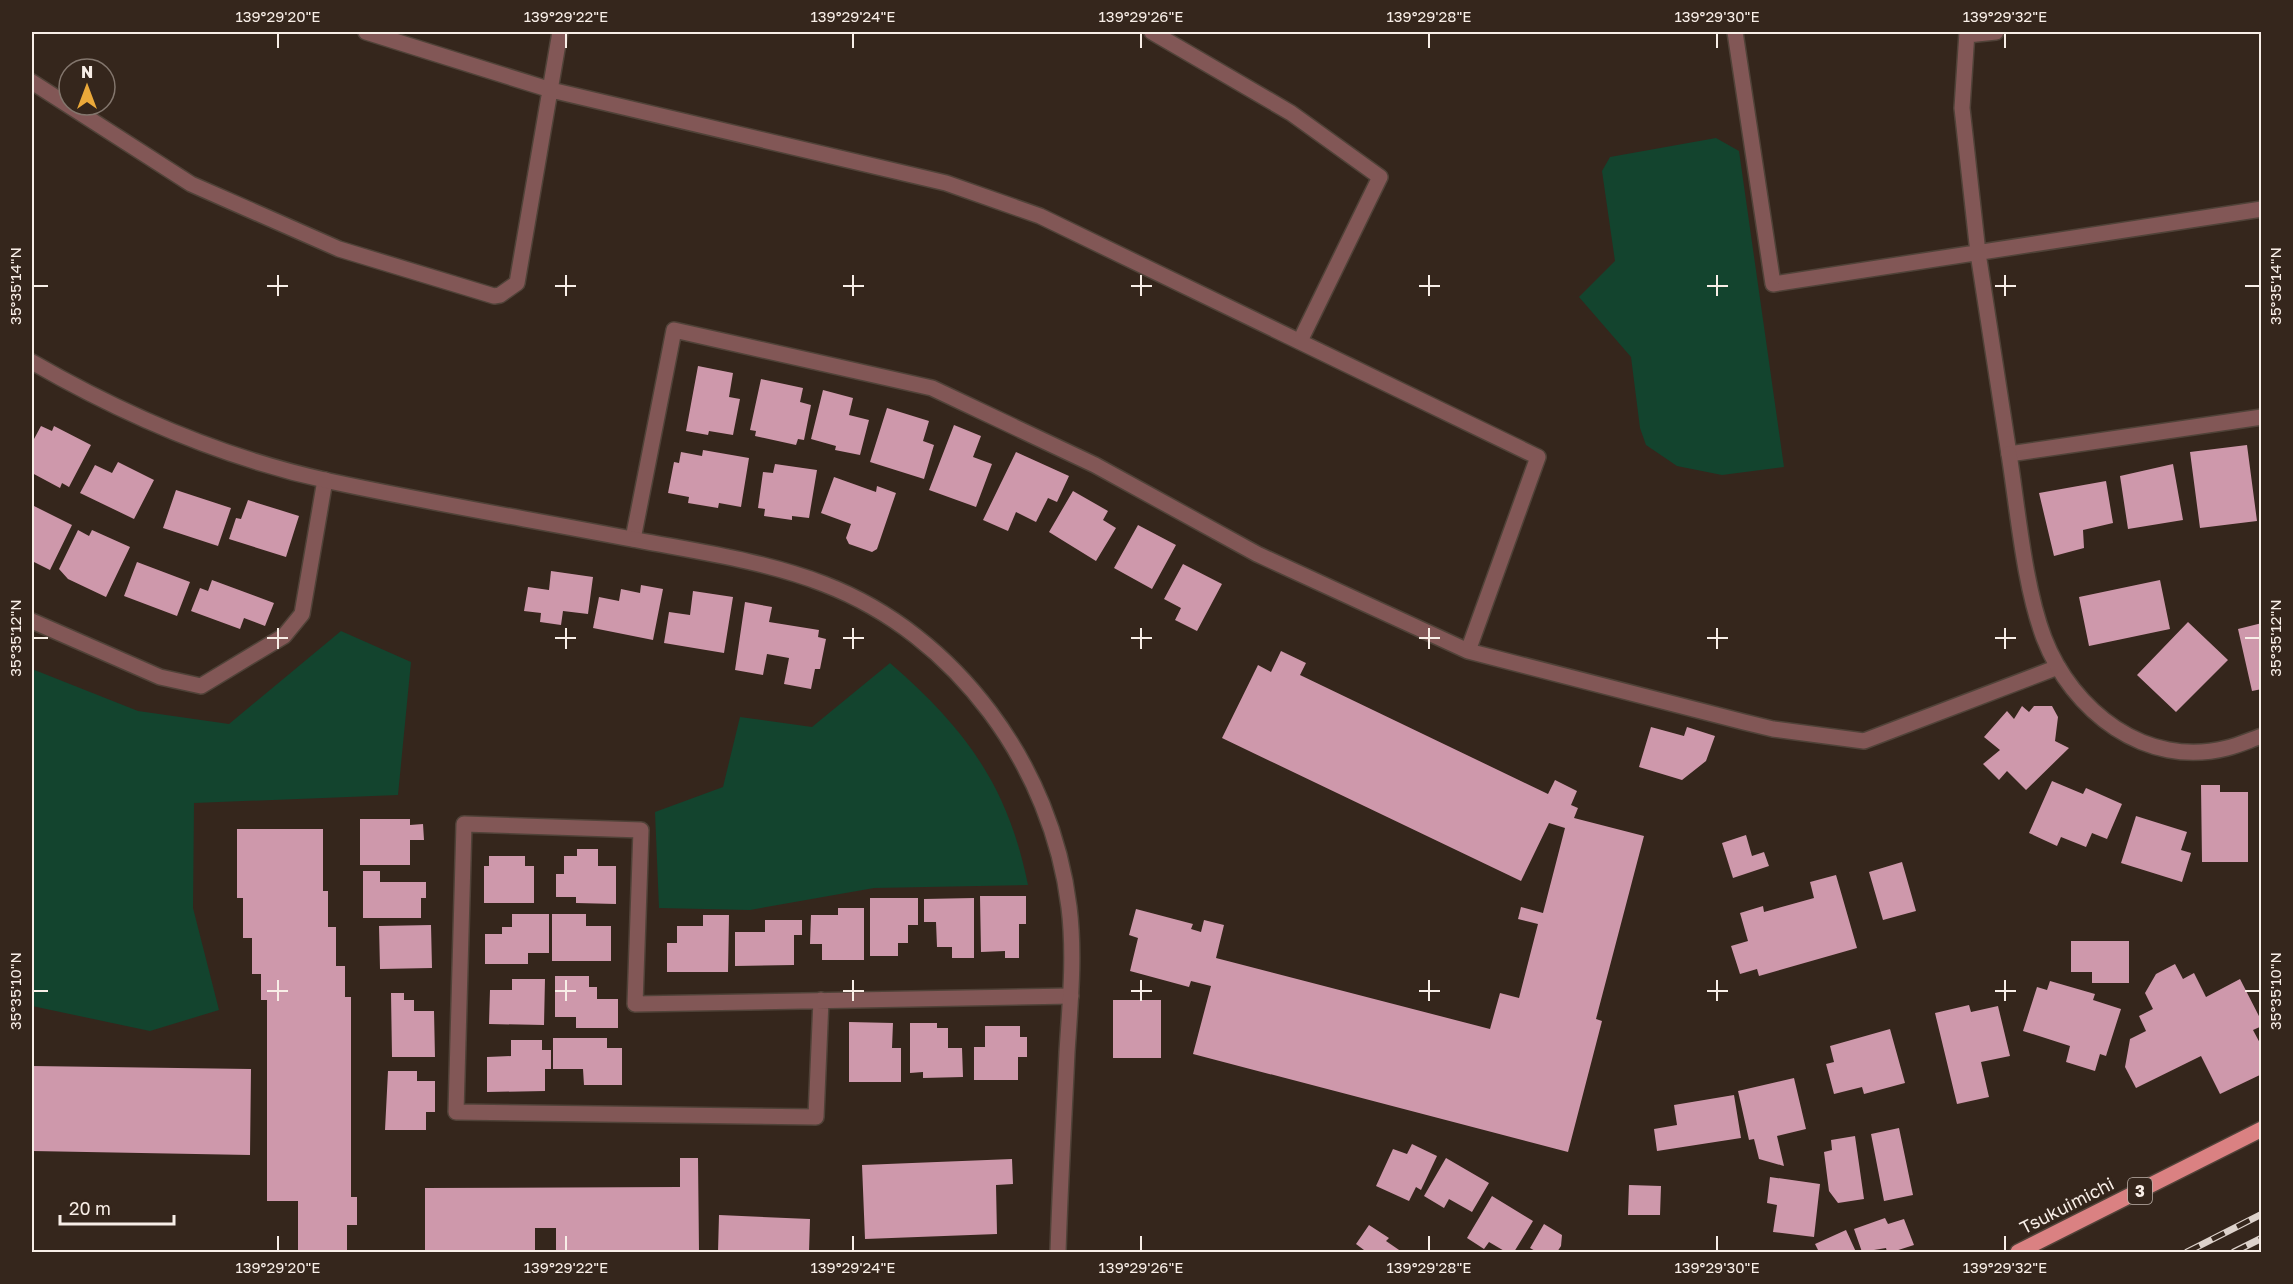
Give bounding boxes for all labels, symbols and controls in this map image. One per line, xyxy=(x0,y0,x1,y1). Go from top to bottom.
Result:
text: 139°29'20"E xyxy=(235,7,321,25)
text: 139°29'22"E xyxy=(524,7,608,25)
text: 139°29'24"E xyxy=(811,7,895,25)
text: 139°29'26"E xyxy=(1099,7,1183,25)
text: 139°29'28"E xyxy=(1387,7,1471,25)
text: 139°29'30"E xyxy=(1674,7,1760,25)
text: 139°29'32"E xyxy=(1963,7,2047,25)
north arrow xyxy=(57,57,117,117)
text: N xyxy=(81,62,93,82)
text: 35°35'14"N xyxy=(6,247,24,325)
text: 35°35'14"N xyxy=(2266,247,2284,325)
text: 35°35'12"N xyxy=(6,599,24,677)
text: 35°35'12"N xyxy=(2266,599,2284,677)
text: 35°35'10"N xyxy=(6,952,24,1030)
text: 35°35'10"N xyxy=(2266,952,2284,1030)
street label: Tsukuimichi xyxy=(2016,1172,2117,1238)
road number: 3 xyxy=(2128,1178,2152,1204)
scale bar xyxy=(60,1188,174,1226)
text: 20 m xyxy=(69,1197,111,1219)
text: 139°29'20"E xyxy=(235,1258,321,1276)
text: 139°29'22"E xyxy=(524,1258,608,1276)
text: 139°29'24"E xyxy=(811,1258,895,1276)
text: 139°29'26"E xyxy=(1099,1258,1183,1276)
text: 139°29'28"E xyxy=(1387,1258,1471,1276)
text: 139°29'30"E xyxy=(1674,1258,1760,1276)
text: 139°29'32"E xyxy=(1963,1258,2047,1276)

